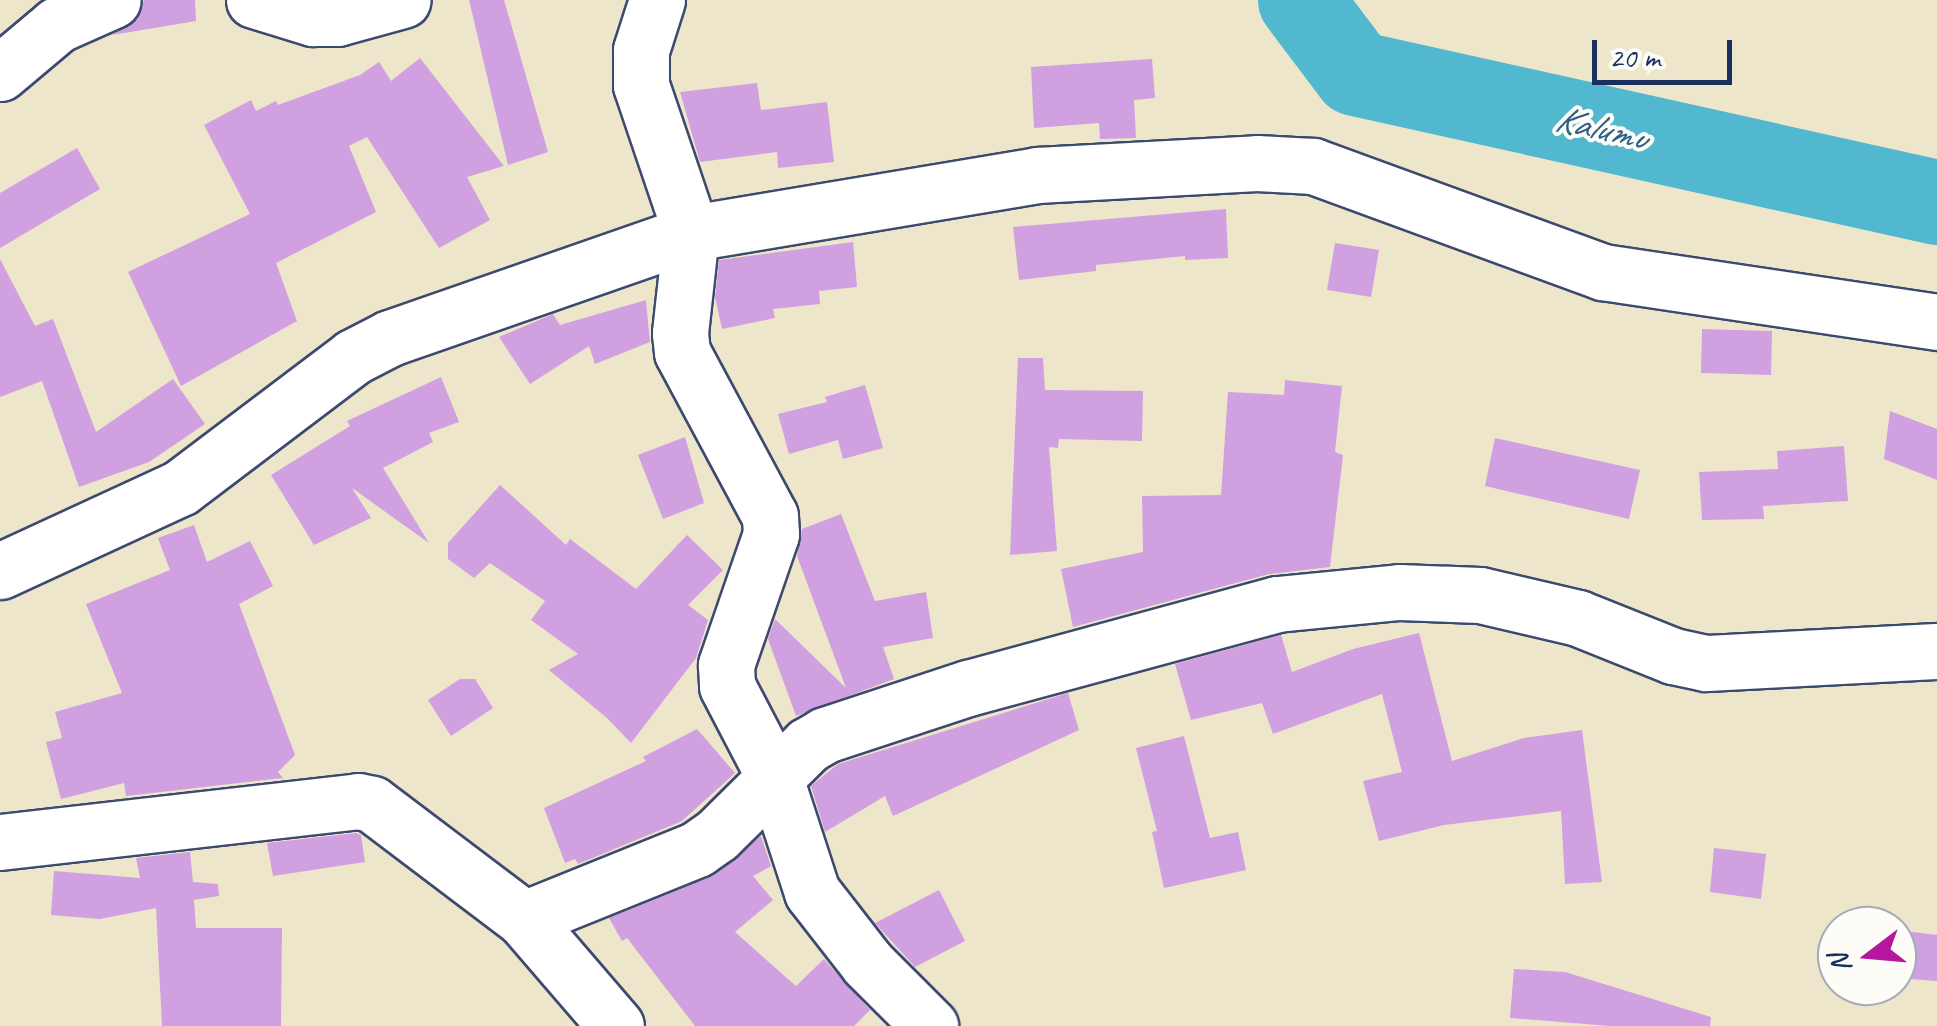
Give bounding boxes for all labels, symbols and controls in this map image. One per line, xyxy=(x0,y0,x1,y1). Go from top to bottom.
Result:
scale bar xyxy=(1597,20,1737,82)
text: 20 m xyxy=(1609,38,1660,76)
water label: Kalumu xyxy=(1551,95,1651,161)
north arrow xyxy=(1817,906,1917,1006)
text: N xyxy=(1820,951,1859,977)

